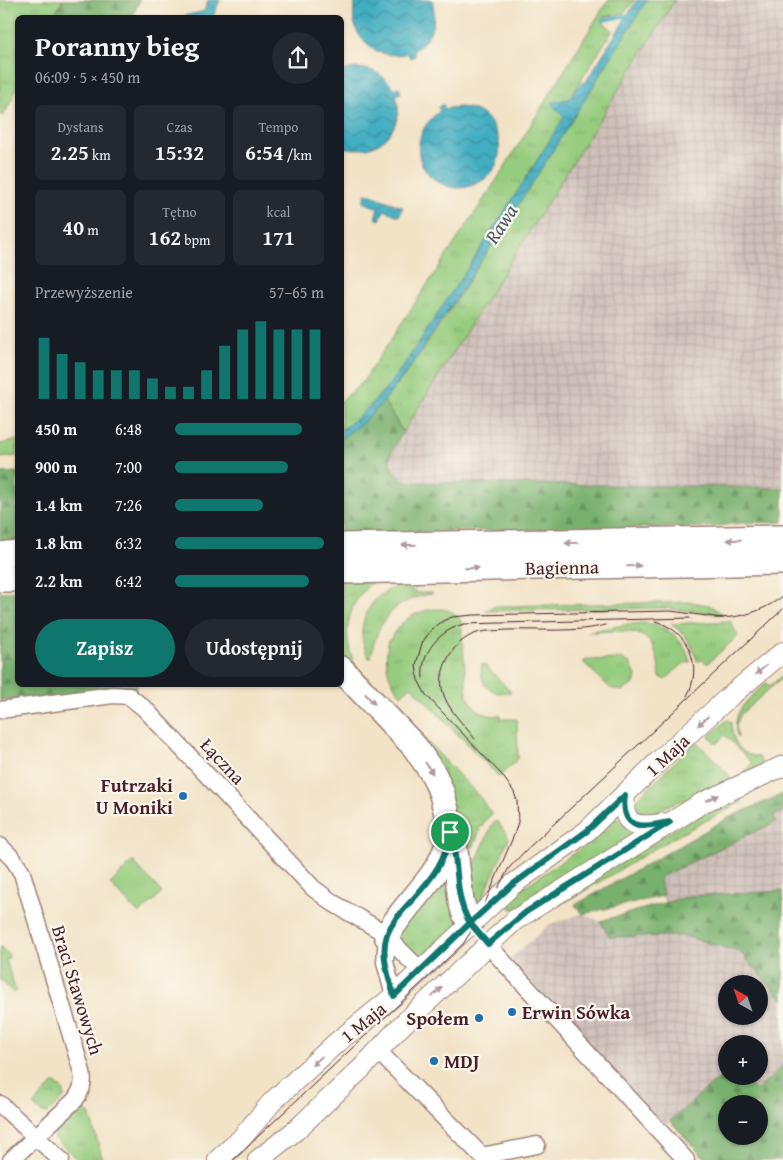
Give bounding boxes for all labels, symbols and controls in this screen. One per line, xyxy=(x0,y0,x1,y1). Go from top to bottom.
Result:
text: Poranny bieg xyxy=(35,25,199,66)
button: share xyxy=(272,32,324,84)
text: 06:09 · 5 × 450 m xyxy=(35,65,140,89)
text: Dystans xyxy=(57,117,104,137)
text: Czas xyxy=(167,117,192,137)
text: Tempo xyxy=(258,117,299,137)
text: 2.25 xyxy=(50,137,89,168)
text: 15:32 xyxy=(155,137,204,168)
text: 6:54 xyxy=(245,137,284,168)
text: km xyxy=(89,145,111,165)
text: /km xyxy=(284,145,312,165)
water label: Rawa xyxy=(476,198,525,250)
text: Tętno xyxy=(162,202,197,222)
text: kcal xyxy=(267,202,290,222)
text: 40 xyxy=(62,212,84,243)
text: m xyxy=(84,220,99,240)
text: 162 xyxy=(149,222,181,253)
text: 171 xyxy=(262,222,295,253)
text: bpm xyxy=(181,230,210,250)
text: Przewyższenie xyxy=(35,280,133,304)
text: 57–65 m xyxy=(269,280,324,304)
text: 450 m xyxy=(35,417,77,441)
text: 6:48 xyxy=(115,417,142,441)
text: 900 m xyxy=(35,455,77,479)
text: 7:00 xyxy=(115,455,142,479)
text: 1.4 km xyxy=(35,493,82,517)
text: 7:26 xyxy=(115,493,142,517)
text: 1.8 km xyxy=(35,531,82,555)
text: 6:32 xyxy=(115,531,142,555)
one-way arrow xyxy=(726,536,742,544)
one-way arrow xyxy=(564,539,580,547)
one-way arrow xyxy=(401,542,417,550)
street label: Bagienna xyxy=(525,552,599,582)
one-way arrow xyxy=(626,562,642,570)
one-way arrow xyxy=(464,564,480,572)
text: 2.2 km xyxy=(35,569,82,593)
text: 6:42 xyxy=(115,569,142,593)
button: Zapisz xyxy=(35,619,175,677)
button: Udostępnij xyxy=(185,619,324,677)
one-way arrow xyxy=(755,665,768,676)
one-way arrow xyxy=(364,693,376,705)
one-way arrow xyxy=(696,715,709,726)
street label: 1 Maja xyxy=(638,727,696,783)
street label: Łączna xyxy=(194,731,252,791)
one-way arrow xyxy=(424,761,434,774)
place label: Futrzaki U Moniki xyxy=(96,771,173,821)
marker: Futrzaki U Moniki xyxy=(177,790,189,802)
one-way arrow xyxy=(705,794,719,802)
pin xyxy=(429,811,471,853)
icon: arrive xyxy=(436,818,464,846)
street label: Braci Stawowych xyxy=(45,922,111,1059)
north arrow xyxy=(718,975,768,1025)
map controls xyxy=(718,975,768,1145)
one-way arrow xyxy=(430,986,442,998)
street label: 1 Maja xyxy=(334,995,392,1049)
place label: Erwin Sówka xyxy=(522,998,630,1026)
place label: Społem xyxy=(406,1004,470,1032)
marker: Erwin Sówka xyxy=(506,1006,518,1018)
marker: Społem xyxy=(473,1012,485,1024)
button: + xyxy=(718,1035,768,1085)
place label: MDJ xyxy=(444,1047,479,1075)
one-way arrow xyxy=(311,1055,323,1067)
marker: MDJ xyxy=(428,1055,440,1067)
button: − xyxy=(718,1095,768,1145)

